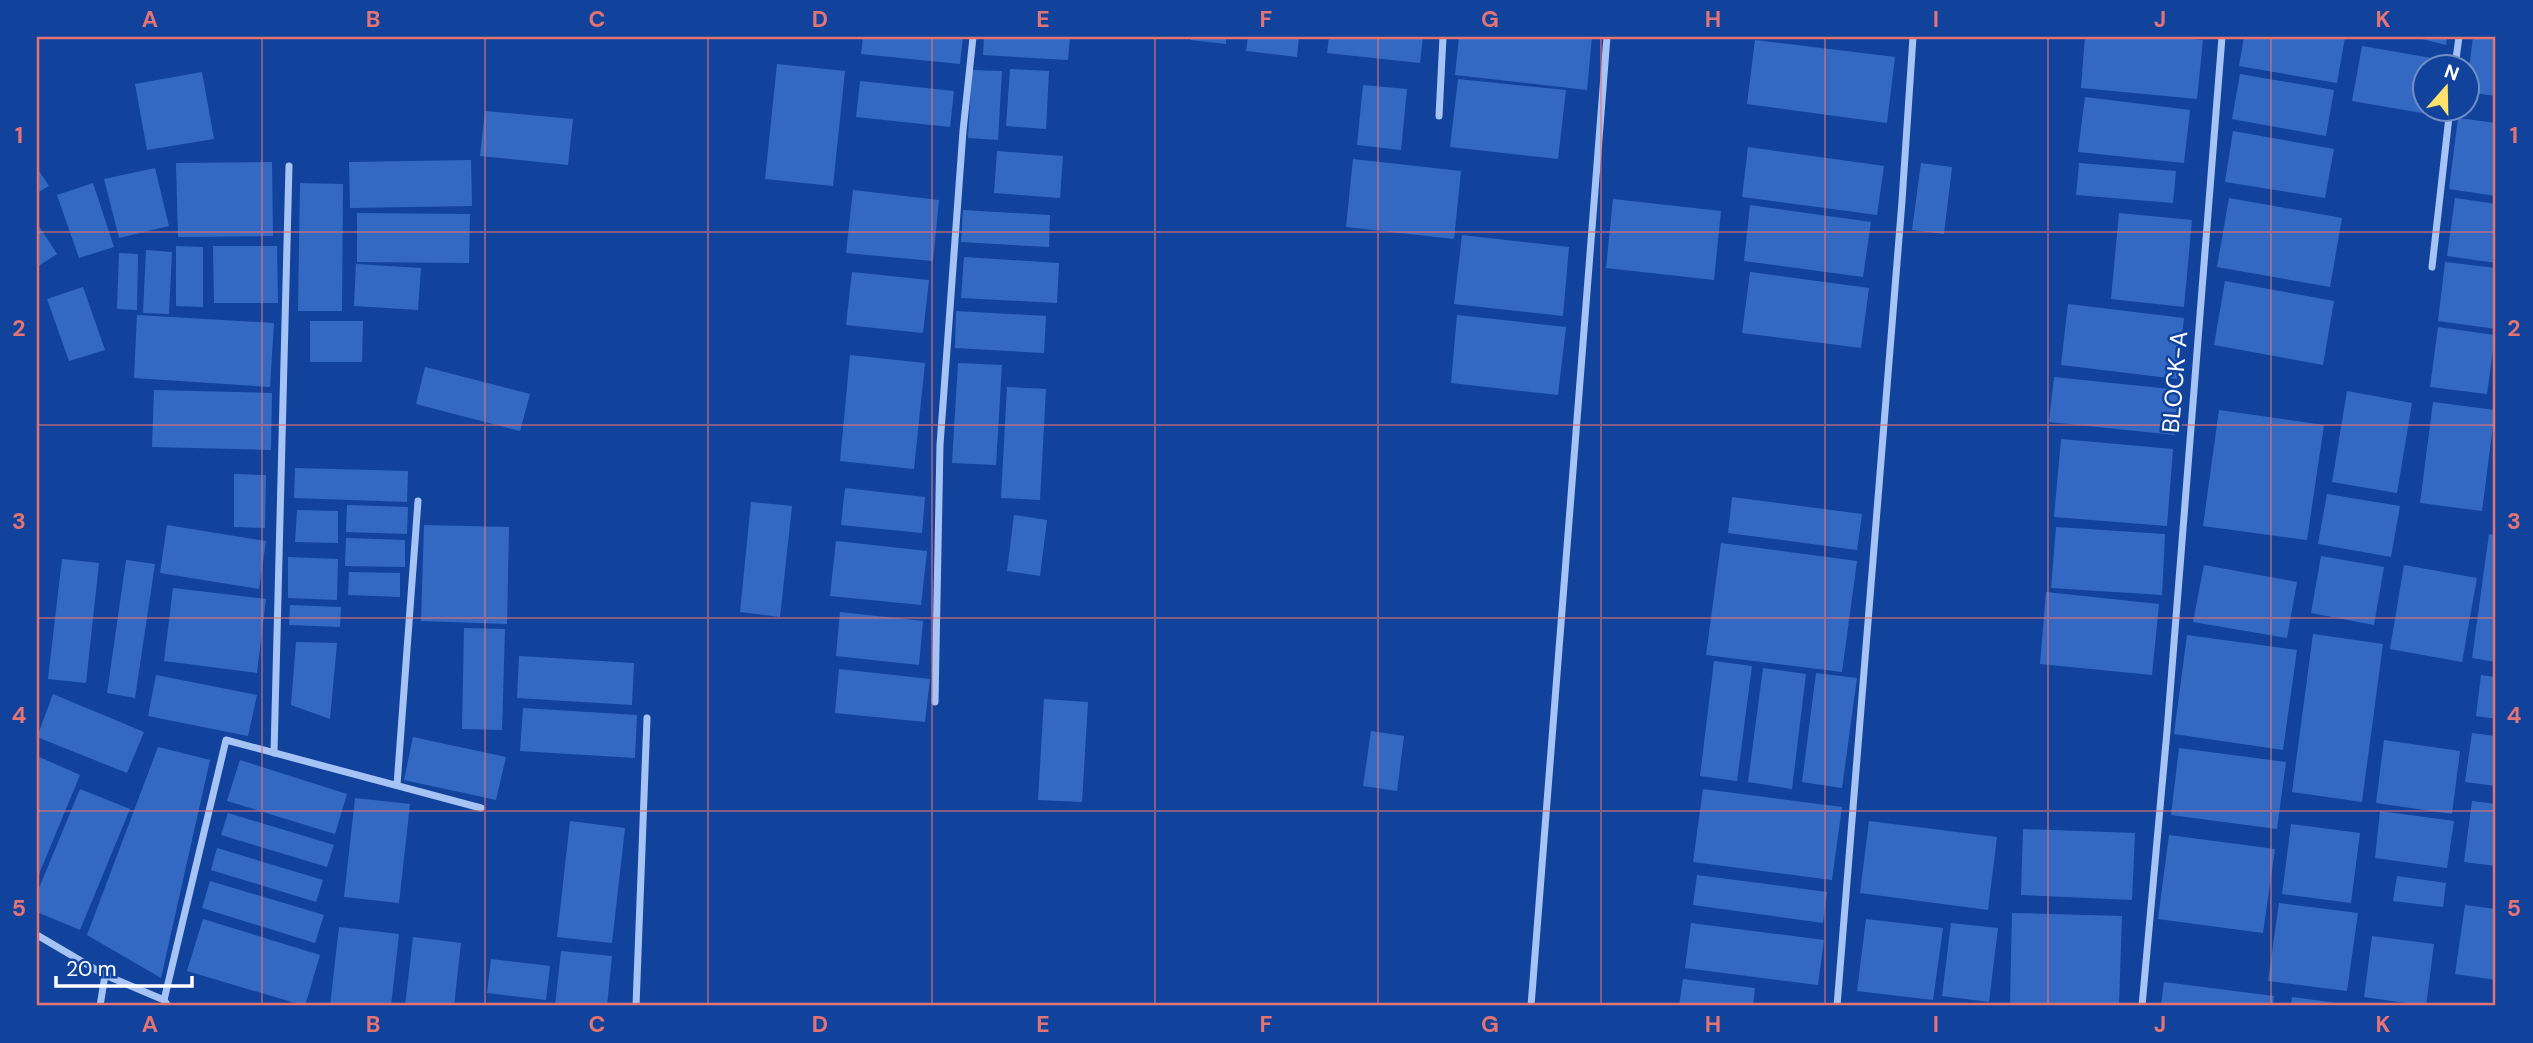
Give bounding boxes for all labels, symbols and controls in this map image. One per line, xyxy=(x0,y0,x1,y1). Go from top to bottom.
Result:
text: A xyxy=(142,4,158,34)
text: B xyxy=(366,4,380,34)
text: C xyxy=(589,4,605,34)
text: D xyxy=(812,4,828,34)
text: E xyxy=(1036,4,1050,34)
text: F xyxy=(1260,4,1273,34)
text: G xyxy=(1481,4,1499,34)
text: H xyxy=(1705,4,1721,34)
text: I xyxy=(1933,4,1939,34)
text: J xyxy=(2154,4,2166,34)
text: K xyxy=(2375,4,2391,34)
north arrow xyxy=(2410,52,2480,122)
text: N xyxy=(2441,58,2462,87)
text: 1 xyxy=(15,120,23,150)
text: 1 xyxy=(2510,120,2518,150)
text: 2 xyxy=(12,313,26,343)
text: 2 xyxy=(2507,313,2521,343)
street label: BLOCK-A xyxy=(2155,330,2194,434)
text: 3 xyxy=(12,506,26,536)
text: 3 xyxy=(2507,506,2521,536)
text: 4 xyxy=(12,700,27,730)
text: 4 xyxy=(2507,700,2522,730)
text: 5 xyxy=(12,893,26,923)
text: 5 xyxy=(2507,893,2521,923)
scale bar xyxy=(56,945,192,989)
text: 20 m xyxy=(66,955,117,983)
text: A xyxy=(142,1009,158,1039)
text: B xyxy=(366,1009,380,1039)
text: C xyxy=(589,1009,605,1039)
text: D xyxy=(812,1009,828,1039)
text: E xyxy=(1036,1009,1050,1039)
text: F xyxy=(1260,1009,1273,1039)
text: G xyxy=(1481,1009,1499,1039)
text: H xyxy=(1705,1009,1721,1039)
text: I xyxy=(1933,1009,1939,1039)
text: J xyxy=(2154,1009,2166,1039)
text: K xyxy=(2375,1009,2391,1039)

